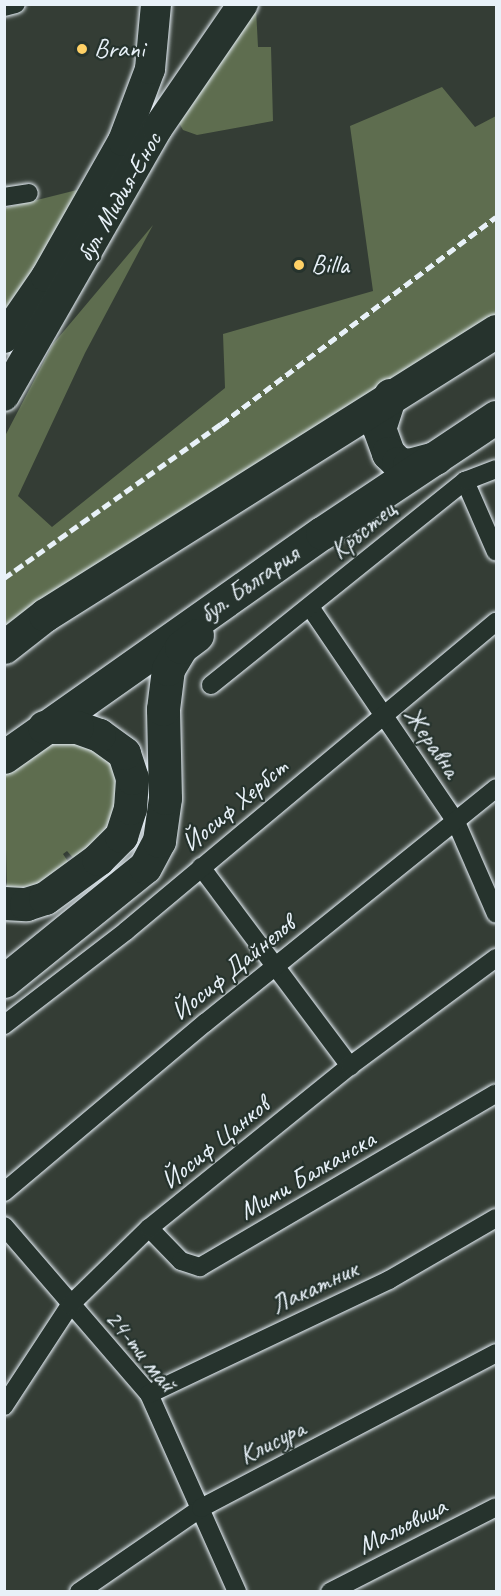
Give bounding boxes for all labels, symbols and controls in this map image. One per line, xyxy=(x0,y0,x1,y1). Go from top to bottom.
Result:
place label: Brani xyxy=(94,33,145,65)
marker: Brani xyxy=(75,42,89,56)
street label: бул. Мидия-Енос xyxy=(69,127,169,267)
place label: Billa xyxy=(311,249,349,281)
marker: Billa xyxy=(292,258,306,272)
street label: Кръстец xyxy=(324,494,402,566)
street label: бул. България xyxy=(193,538,305,630)
street label: Жеравна xyxy=(397,701,467,783)
street label: Йосиф Хербст xyxy=(176,752,294,858)
street label: Йосиф Дайнелов xyxy=(165,908,301,1028)
street label: Йосиф Цанков xyxy=(154,1090,276,1196)
street label: Мими Балканска xyxy=(232,1123,382,1227)
street label: Лакатник xyxy=(265,1253,363,1321)
street label: 24-ти май xyxy=(98,1304,184,1398)
street label: Клисура xyxy=(234,1412,310,1472)
street label: Мальовица xyxy=(352,1490,452,1562)

